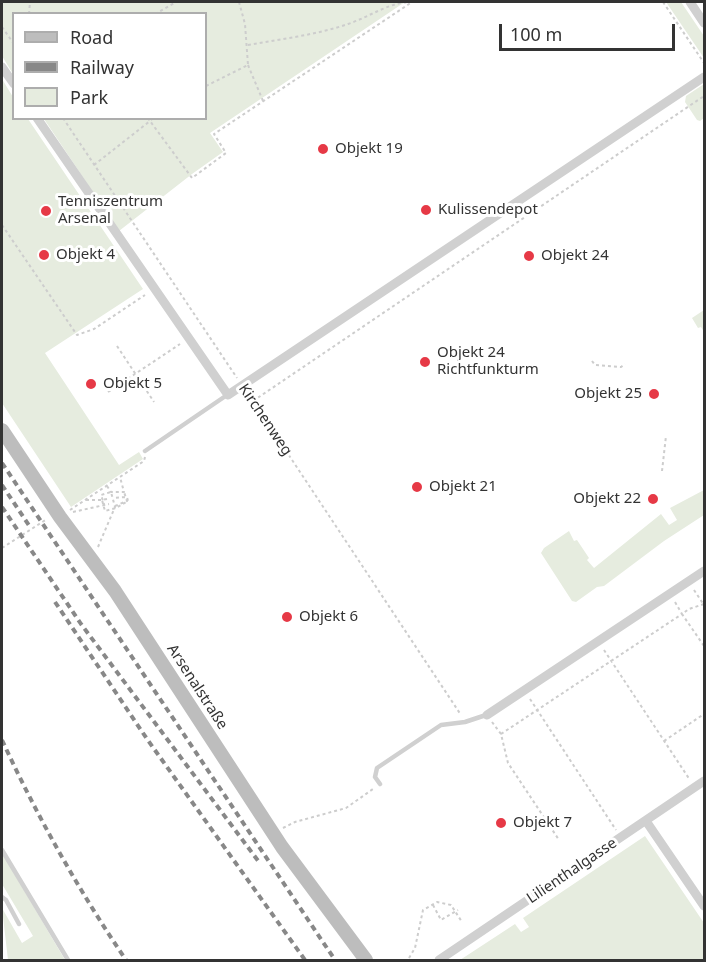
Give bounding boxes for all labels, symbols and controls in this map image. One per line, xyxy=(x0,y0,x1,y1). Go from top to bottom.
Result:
legend xyxy=(12,12,207,120)
scale bar xyxy=(502,12,678,50)
text: 100 m xyxy=(510,22,562,46)
text: Road xyxy=(70,25,113,49)
text: Railway xyxy=(70,55,134,79)
text: Park xyxy=(70,85,108,109)
place label: Objekt 19 xyxy=(335,140,403,158)
marker: Objekt 19 xyxy=(316,142,330,156)
place label: Tenniszentrum Arsenal xyxy=(58,193,163,228)
place label: Kulissendepot xyxy=(438,201,538,219)
marker: Kulissendepot xyxy=(419,203,433,217)
marker: Tenniszentrum Arsenal xyxy=(39,204,53,218)
place label: Objekt 4 xyxy=(56,246,115,264)
place label: Objekt 24 xyxy=(541,247,609,265)
marker: Objekt 4 xyxy=(37,248,51,262)
marker: Objekt 24 xyxy=(522,249,536,263)
place label: Objekt 24 Richtfunkturm xyxy=(437,344,539,379)
marker: Objekt 24 Richtfunkturm xyxy=(418,355,432,369)
place label: Objekt 5 xyxy=(103,375,162,393)
marker: Objekt 5 xyxy=(84,377,98,391)
street label: Kirchenweg xyxy=(234,381,296,459)
place label: Objekt 25 xyxy=(574,385,642,403)
marker: Objekt 25 xyxy=(647,387,661,401)
place label: Objekt 21 xyxy=(429,478,497,496)
marker: Objekt 21 xyxy=(410,480,424,494)
place label: Objekt 22 xyxy=(573,490,641,508)
marker: Objekt 22 xyxy=(646,492,660,506)
place label: Objekt 6 xyxy=(299,608,358,626)
marker: Objekt 6 xyxy=(280,610,294,624)
street label: Arsenalstraße xyxy=(163,641,231,733)
place label: Objekt 7 xyxy=(513,814,572,832)
marker: Objekt 7 xyxy=(494,816,508,830)
street label: Lilienthalgasse xyxy=(524,834,620,908)

